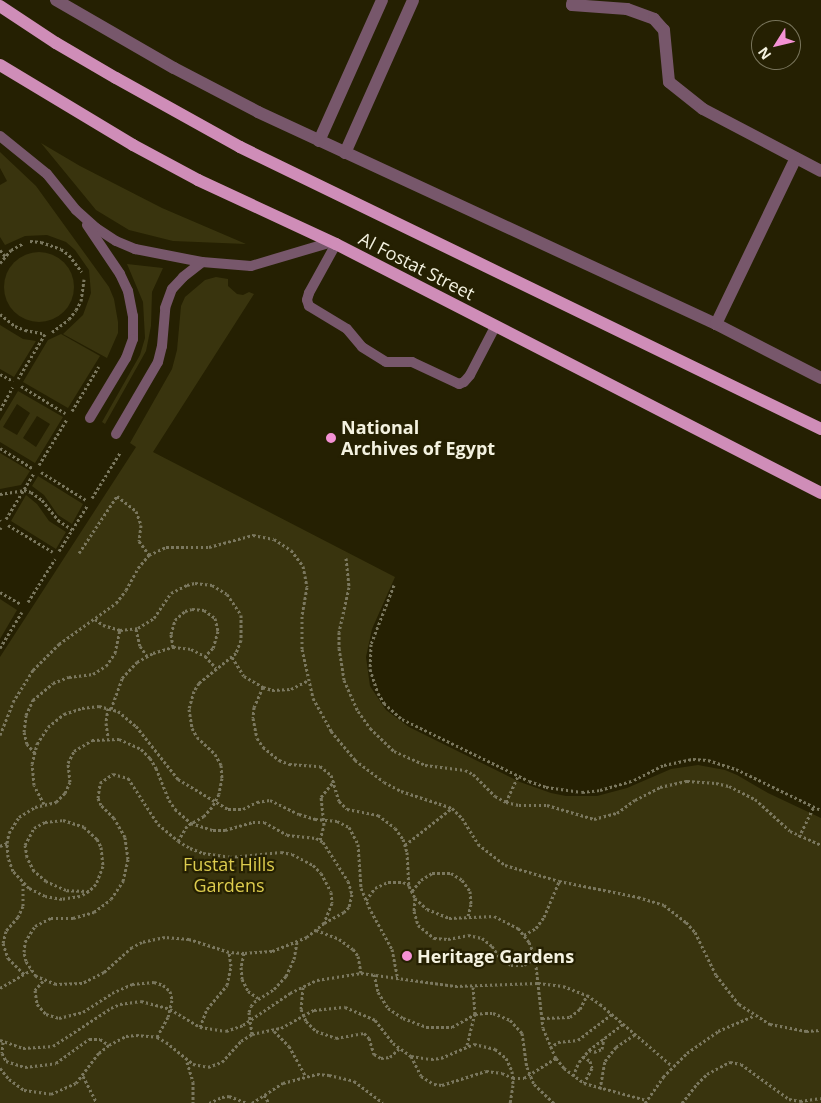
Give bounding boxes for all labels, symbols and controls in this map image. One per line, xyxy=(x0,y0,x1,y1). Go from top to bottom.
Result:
north arrow xyxy=(751,20,801,70)
text: N xyxy=(753,43,775,64)
street label: Al Fostat Street xyxy=(355,228,479,304)
place label: National Archives of Egypt xyxy=(341,417,495,459)
marker: National Archives of Egypt xyxy=(325,432,337,444)
park label: Fustat Hills Gardens xyxy=(183,854,275,896)
place label: Heritage Gardens xyxy=(417,945,574,967)
marker: Heritage Gardens xyxy=(401,950,413,962)

